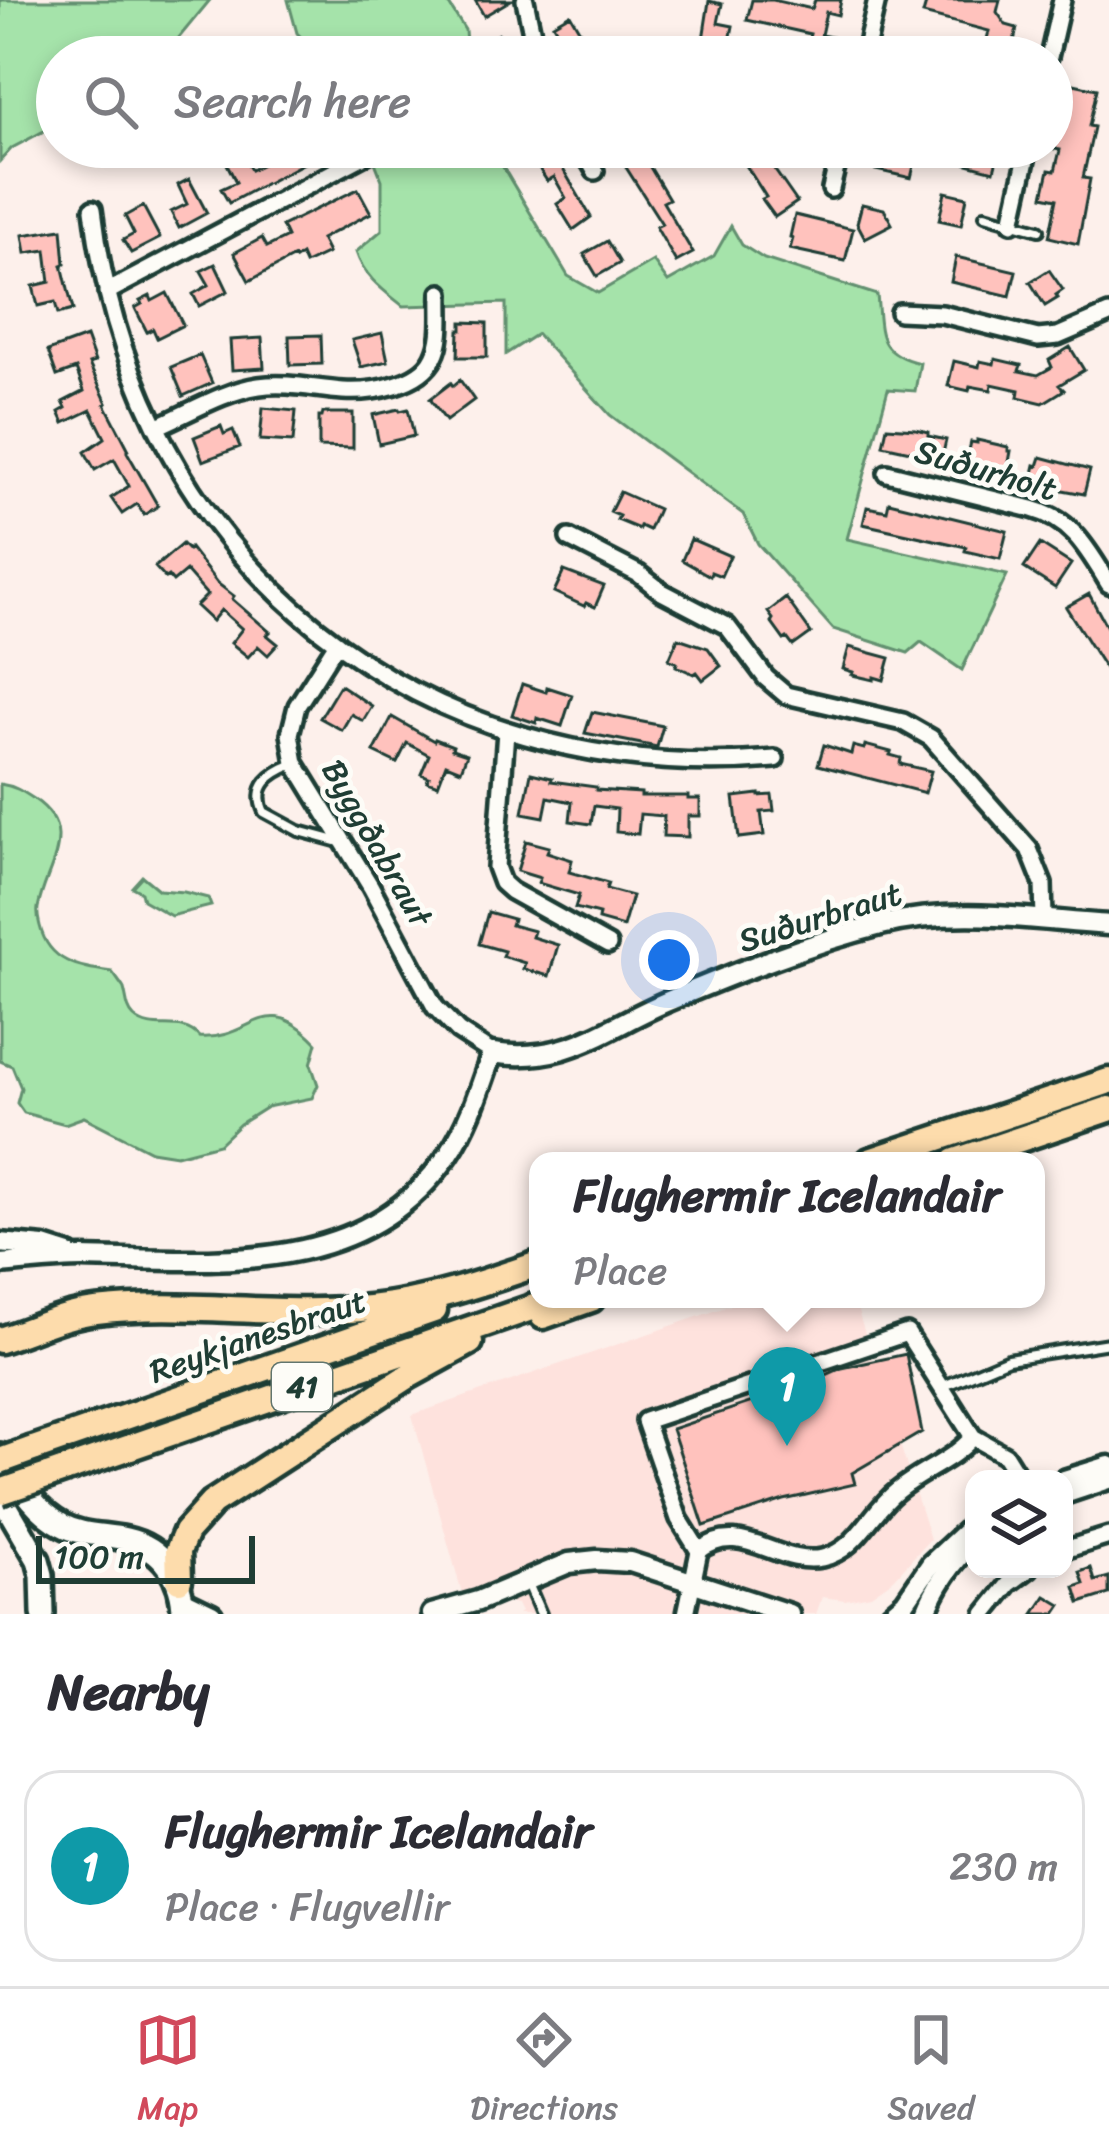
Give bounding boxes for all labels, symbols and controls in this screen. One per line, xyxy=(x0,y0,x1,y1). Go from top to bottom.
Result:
search box xyxy=(36,36,1073,168)
text: Search here xyxy=(174,62,411,142)
icon: search xyxy=(78,69,144,135)
street label: Suðurholt xyxy=(908,422,1064,518)
street label: Byggðabraut xyxy=(305,748,449,940)
street label: Suðurbraut xyxy=(731,865,909,969)
your location xyxy=(639,930,699,990)
popup xyxy=(529,1152,1045,1308)
text: Flughermir Icelandair xyxy=(574,1156,1000,1236)
text: Place xyxy=(574,1236,667,1305)
street label: Reykjanesbraut xyxy=(141,1272,375,1400)
pin: 1 xyxy=(748,1347,826,1446)
road number: 41 xyxy=(272,1363,332,1411)
map controls xyxy=(965,1470,1073,1578)
button: layers xyxy=(965,1470,1073,1578)
text: 100 m xyxy=(54,1528,144,1586)
scale bar xyxy=(36,1530,255,1583)
text: Nearby xyxy=(48,1647,209,1737)
text: Flughermir Icelandair xyxy=(165,1792,592,1872)
text: 1 xyxy=(82,1832,98,1901)
text: 230 m xyxy=(949,1832,1058,1901)
text: Place · Flugvellir xyxy=(165,1872,450,1941)
tab: Map xyxy=(135,2007,201,2137)
tab: Directions xyxy=(470,2007,618,2137)
tab: Saved xyxy=(887,2007,974,2137)

